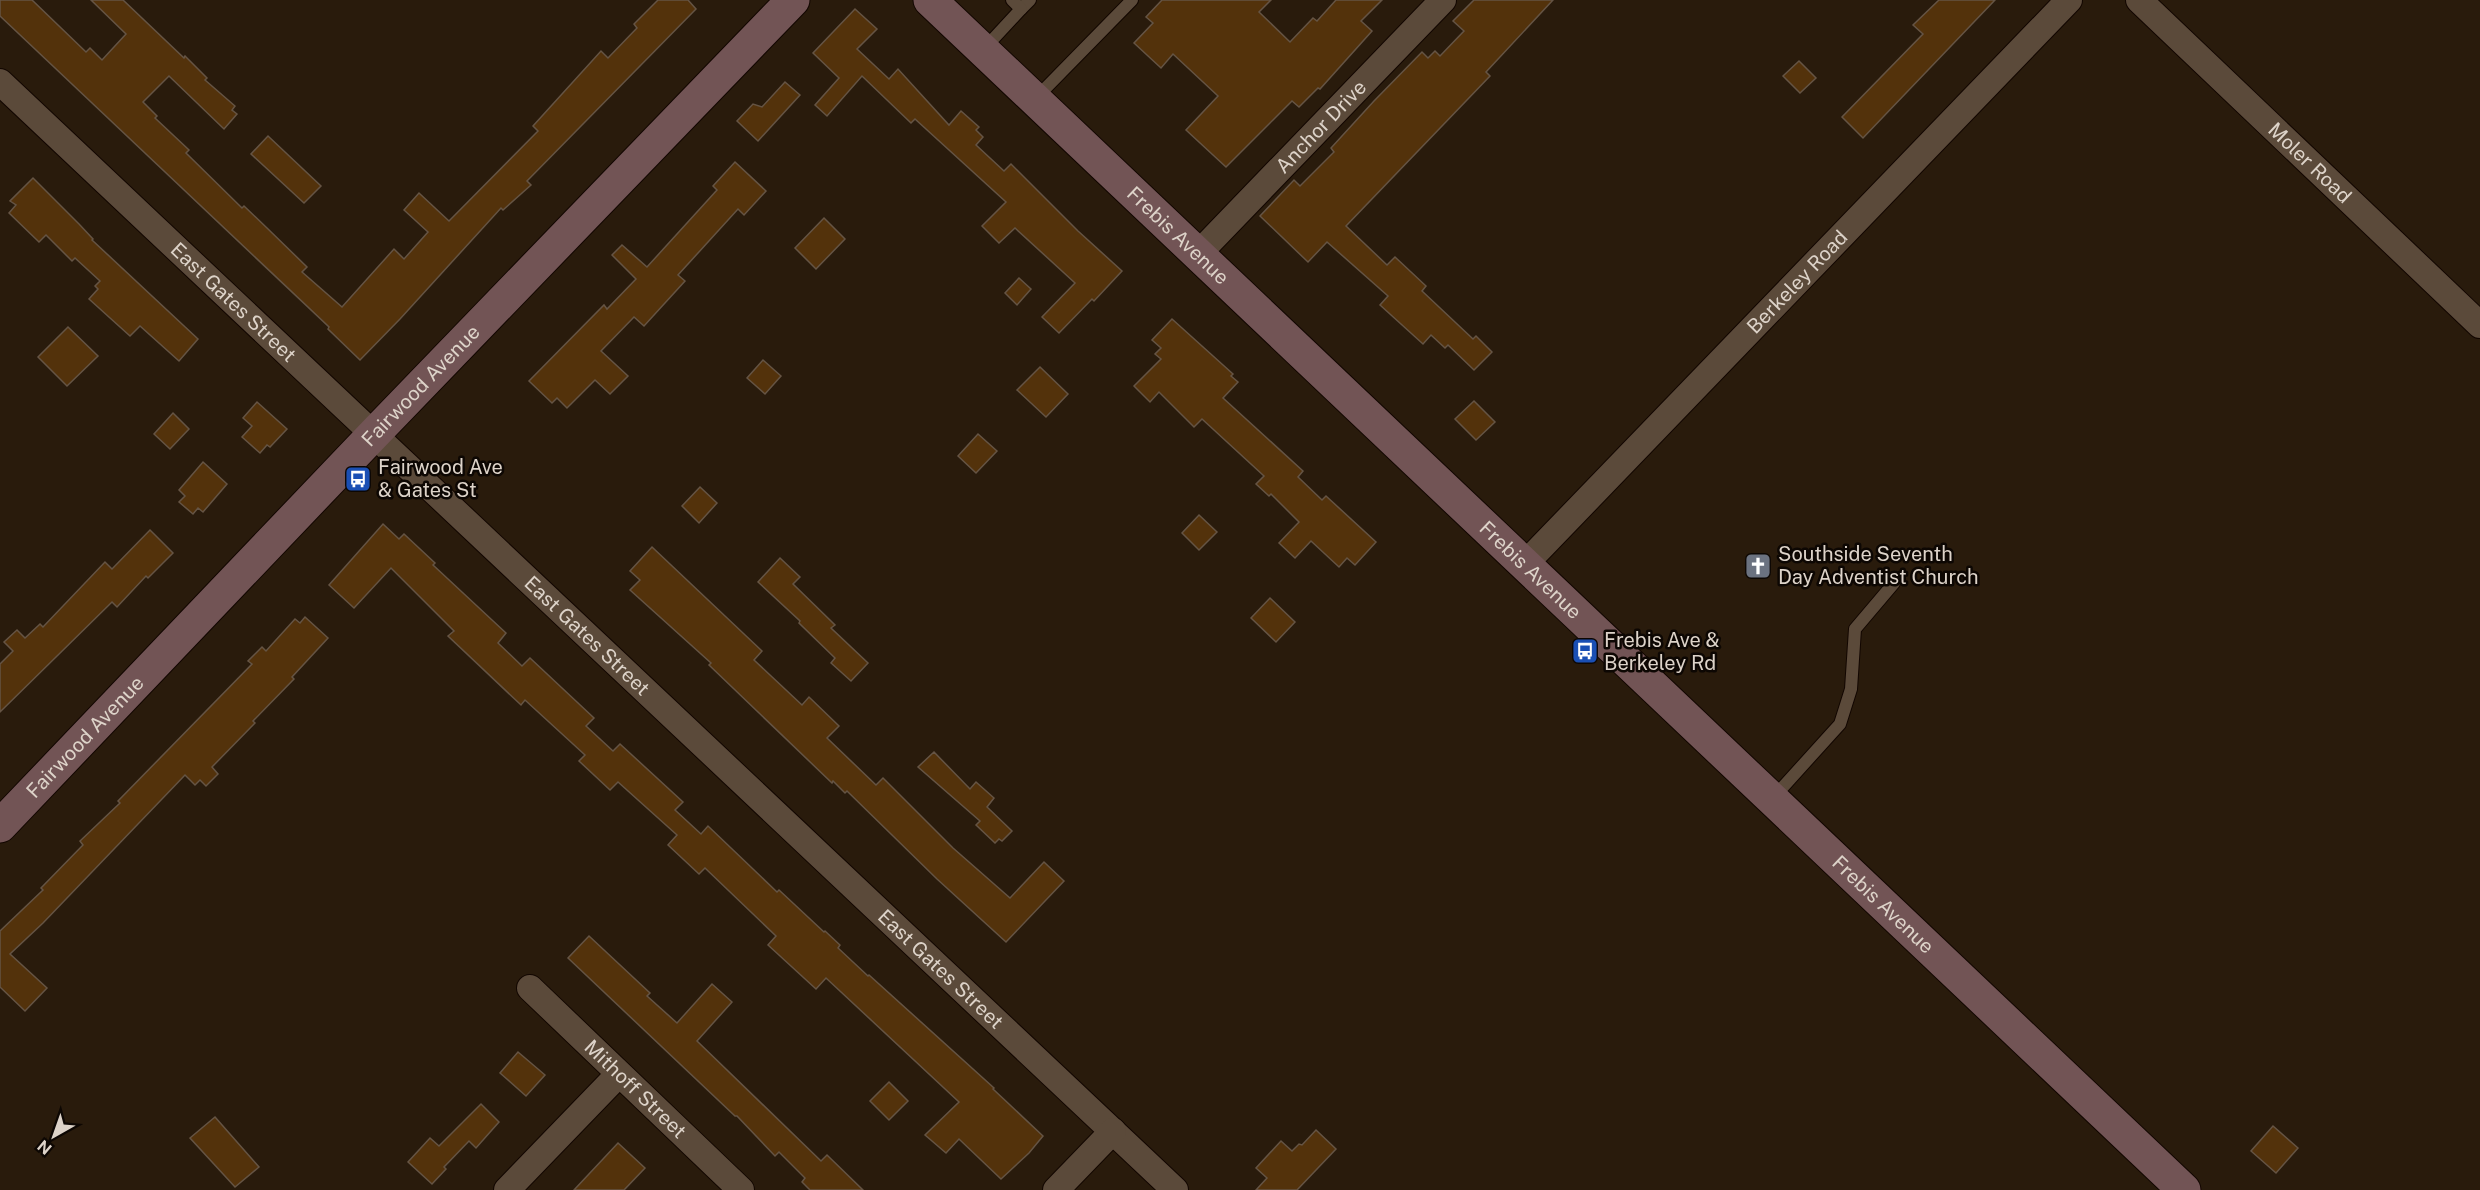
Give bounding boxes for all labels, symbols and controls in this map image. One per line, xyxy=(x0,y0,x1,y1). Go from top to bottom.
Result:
street label: Anchor Drive xyxy=(1271,75,1371,178)
street label: Moler Road xyxy=(2263,118,2356,208)
street label: Frebis Avenue xyxy=(1122,181,1234,289)
street label: Berkeley Road xyxy=(1742,225,1852,339)
street label: East Gates Street xyxy=(166,237,301,367)
street label: Fairwood Avenue xyxy=(357,320,485,451)
place label: Fairwood Ave & Gates St xyxy=(378,455,503,502)
bus stop icon: Fairwood Ave & Gates St xyxy=(343,464,373,494)
street label: Frebis Avenue xyxy=(1475,516,1587,624)
place label: Southside Seventh Day Adventist Church xyxy=(1778,542,1979,589)
church icon: Southside Seventh Day Adventist Church xyxy=(1743,551,1773,581)
street label: East Gates Street xyxy=(519,571,655,700)
place label: Frebis Ave & Berkeley Rd xyxy=(1604,628,1720,675)
bus stop icon: Frebis Ave & Berkeley Rd xyxy=(1570,636,1600,666)
street label: Fairwood Avenue xyxy=(21,671,149,803)
street label: Frebis Avenue xyxy=(1827,851,1939,958)
street label: East Gates Street xyxy=(873,904,1008,1034)
street label: Mithoff Street xyxy=(580,1035,691,1143)
north arrow xyxy=(24,1106,84,1166)
text: N xyxy=(34,1136,56,1158)

